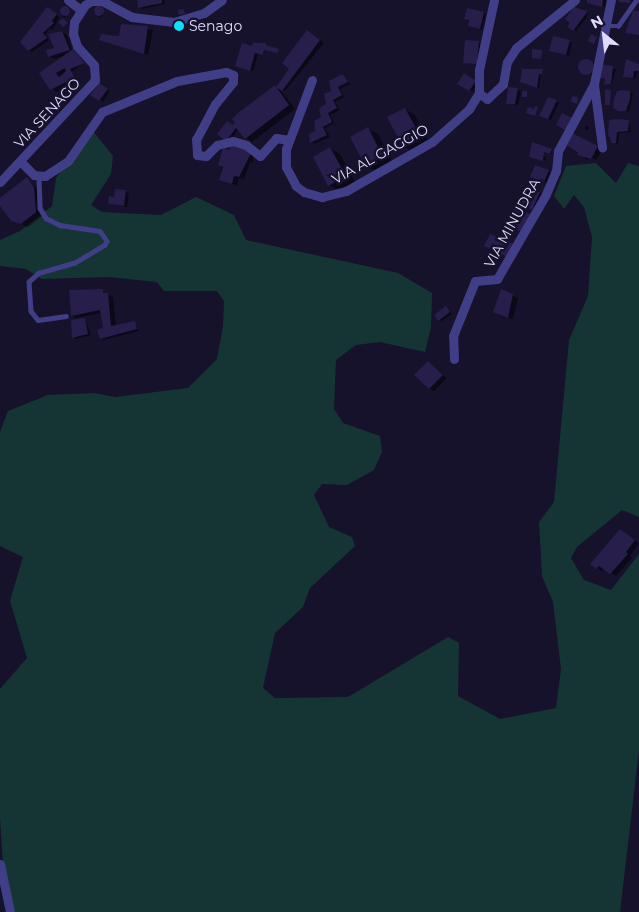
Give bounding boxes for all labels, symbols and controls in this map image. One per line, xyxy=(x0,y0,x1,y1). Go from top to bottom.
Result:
north arrow xyxy=(579,10,629,60)
text: N xyxy=(587,11,606,32)
place label: Senago xyxy=(189,18,242,34)
marker: Senago xyxy=(173,20,185,32)
street label: VIA SENAGO xyxy=(10,75,84,151)
street label: VIA AL GAGGIO xyxy=(329,121,431,187)
street label: VIA MINUDRA xyxy=(481,176,543,270)

